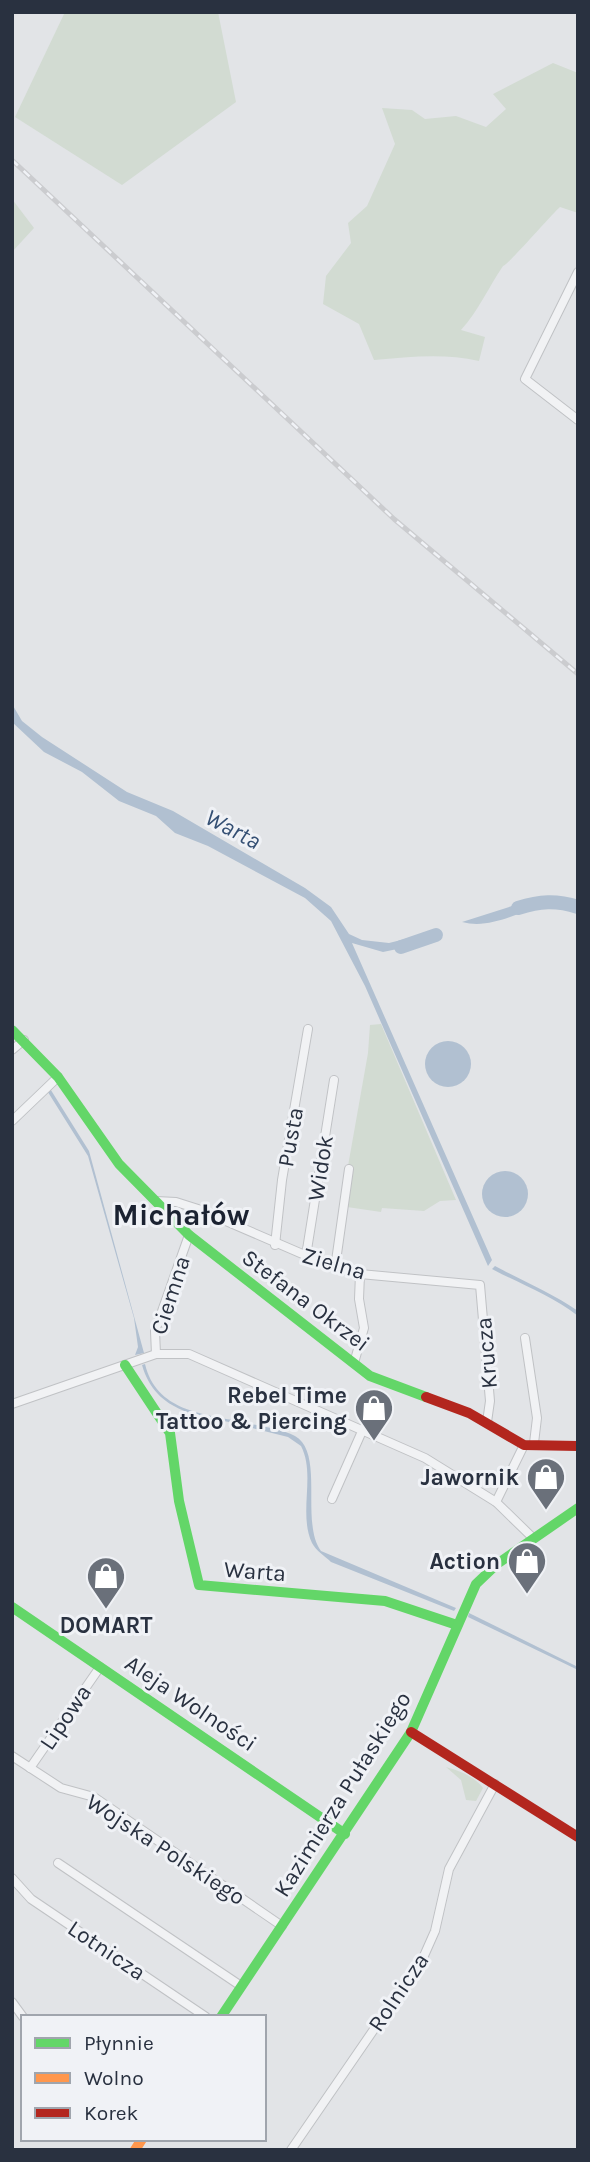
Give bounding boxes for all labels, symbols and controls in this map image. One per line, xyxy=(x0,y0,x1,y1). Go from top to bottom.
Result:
water label: Warta xyxy=(200,803,266,855)
street label: Pusta xyxy=(272,1105,309,1169)
street label: Widok xyxy=(302,1133,339,1203)
district label: Michałów xyxy=(112,1197,250,1233)
street label: Zielna xyxy=(299,1242,369,1285)
street label: Stefana Okrzei xyxy=(237,1244,375,1357)
street label: Ciemna xyxy=(145,1253,196,1338)
street label: Krucza xyxy=(470,1316,503,1390)
place label: Rebel Time Tattoo & Piercing xyxy=(156,1382,347,1435)
shop icon: Rebel Time Tattoo & Piercing xyxy=(353,1387,395,1442)
shop icon: Jawornik xyxy=(525,1456,567,1511)
place label: Jawornik xyxy=(420,1464,519,1491)
shop icon: Action xyxy=(506,1540,548,1595)
place label: Action xyxy=(429,1548,500,1575)
shop icon: DOMART xyxy=(85,1555,127,1610)
street label: Warta xyxy=(223,1556,287,1587)
place label: DOMART xyxy=(59,1612,153,1639)
street label: Aleja Wolności xyxy=(120,1649,262,1757)
street label: Lipowa xyxy=(34,1679,97,1755)
street label: Kazimierza Pułaskiego xyxy=(268,1687,417,1902)
street label: Wojska Polskiego xyxy=(81,1788,250,1911)
street label: Lotnicza xyxy=(63,1915,151,1986)
street label: Rolnicza xyxy=(362,1948,435,2037)
legend xyxy=(21,2015,266,2141)
text: Płynnie xyxy=(84,2031,154,2055)
text: Wolno xyxy=(84,2066,144,2090)
text: Korek xyxy=(84,2101,139,2125)

